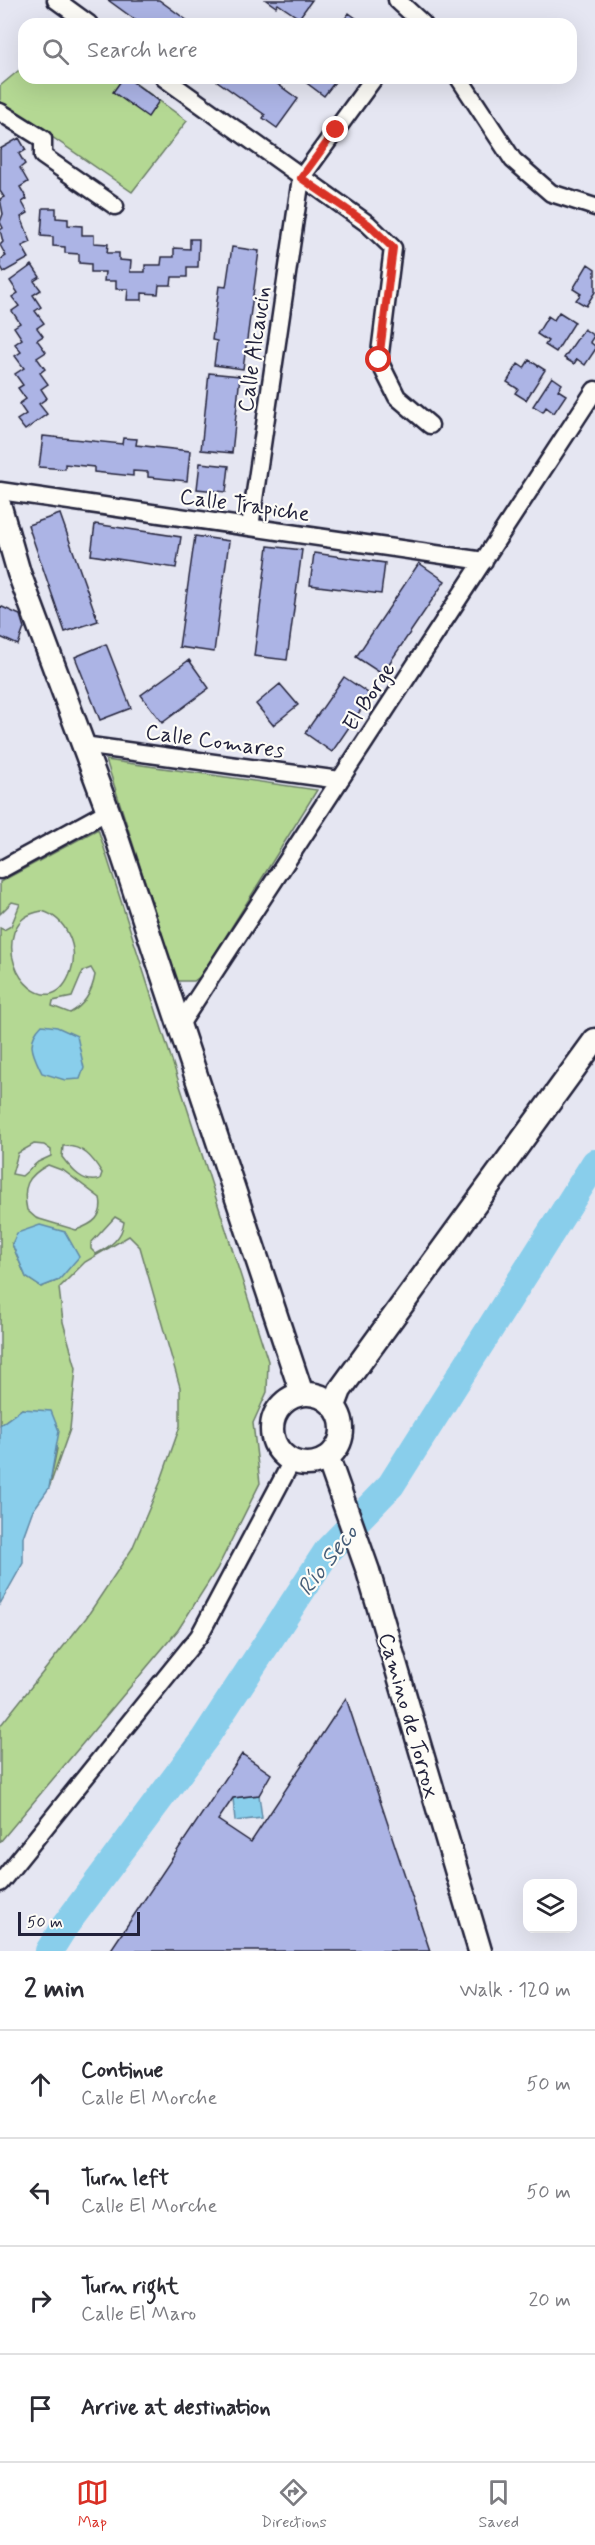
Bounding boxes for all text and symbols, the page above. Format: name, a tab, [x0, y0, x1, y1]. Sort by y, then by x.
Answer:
search box	[18, 18, 577, 84]
icon: search	[39, 35, 72, 68]
text: Search here	[87, 37, 198, 65]
route end	[322, 116, 348, 142]
street label: Calle Alcaucin	[232, 284, 278, 414]
route start	[365, 346, 391, 372]
street label: Calle Trapiche	[178, 483, 312, 529]
street label: El Borge	[337, 657, 403, 737]
street label: Calle Comares	[144, 718, 286, 766]
water label: Río Seco	[291, 1519, 366, 1603]
street label: Camino de Torrox	[371, 1630, 445, 1802]
map controls	[523, 1879, 577, 1933]
button: layers	[523, 1879, 577, 1933]
scale bar	[18, 1909, 140, 1936]
text: 50 m	[27, 1912, 63, 1933]
text: 2 min	[24, 1973, 85, 2007]
text: Walk · 120 m	[460, 1977, 571, 2004]
text: Continue	[81, 2057, 163, 2085]
icon: ahead	[24, 2068, 57, 2101]
text: 50 m	[526, 2071, 571, 2098]
text: Calle El Morche	[81, 2085, 217, 2112]
text: Turn left	[81, 2165, 169, 2193]
icon: left	[24, 2176, 57, 2209]
text: 50 m	[526, 2179, 571, 2206]
text: Calle El Morche	[81, 2193, 217, 2220]
text: Turn right	[81, 2273, 179, 2301]
icon: right	[24, 2284, 57, 2317]
text: 20 m	[528, 2287, 571, 2314]
text: Calle El Maro	[81, 2301, 196, 2328]
icon: arrive	[24, 2392, 57, 2425]
text: Arrive at destination	[81, 2394, 271, 2422]
tab: Map	[76, 2476, 109, 2533]
tab: Directions	[261, 2476, 327, 2533]
tab: Saved	[479, 2476, 519, 2533]

